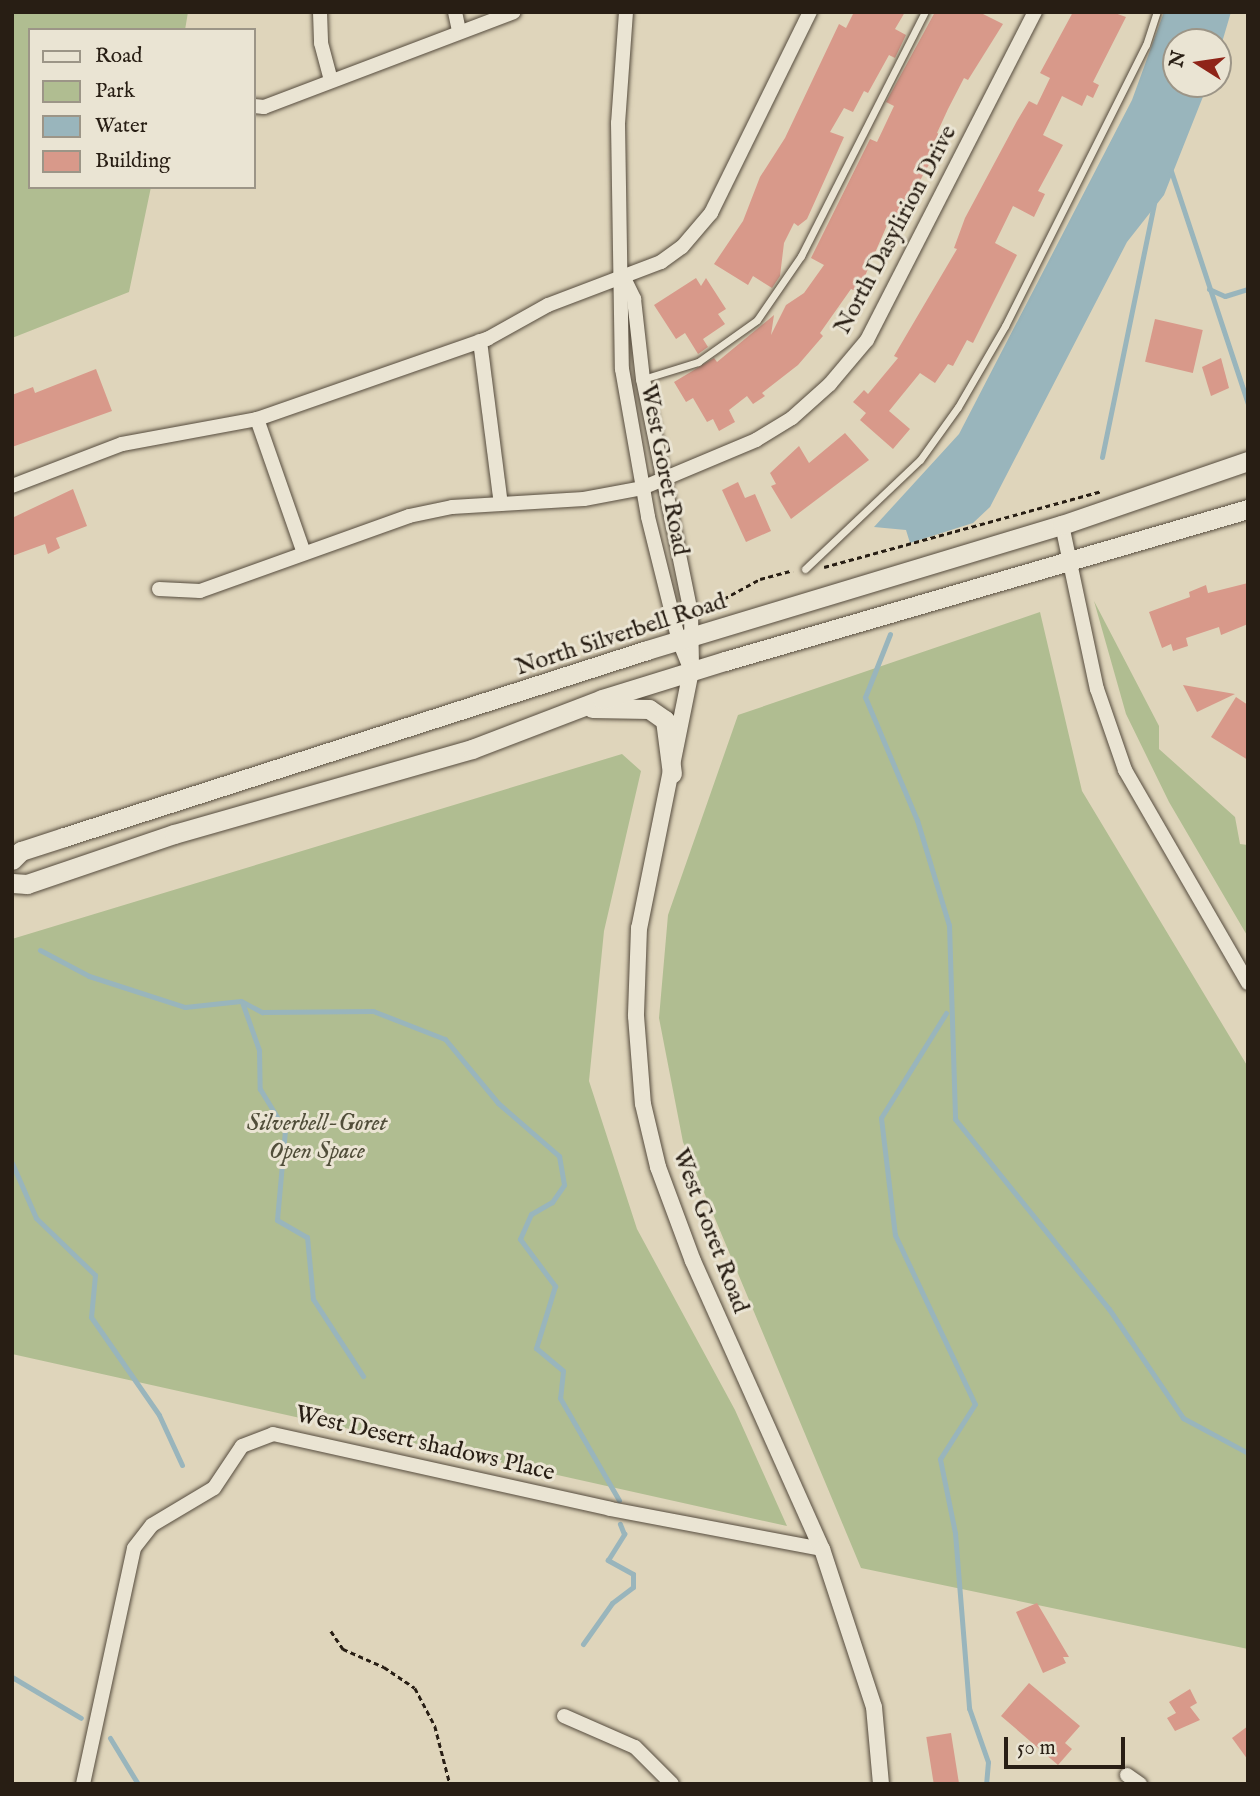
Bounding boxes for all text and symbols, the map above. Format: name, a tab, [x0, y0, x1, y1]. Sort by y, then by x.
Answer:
legend	[28, 28, 256, 189]
north arrow	[1162, 28, 1232, 98]
text: Road	[95, 43, 142, 70]
text: N	[1165, 49, 1192, 70]
text: Park	[95, 78, 135, 105]
text: Water	[95, 113, 147, 140]
street label: North Dasylirion Drive	[829, 121, 963, 339]
text: Building	[95, 148, 170, 175]
street label: West Goret Road	[633, 382, 695, 558]
street label: North Silverbell Road	[512, 587, 730, 683]
park label: Silverbell-Goret Open Space	[247, 1110, 387, 1166]
street label: West Goret Road	[665, 1145, 755, 1317]
street label: West Desert shadows Place	[293, 1400, 557, 1488]
scale bar	[1008, 1722, 1129, 1766]
text: 50 m	[1017, 1735, 1056, 1762]

